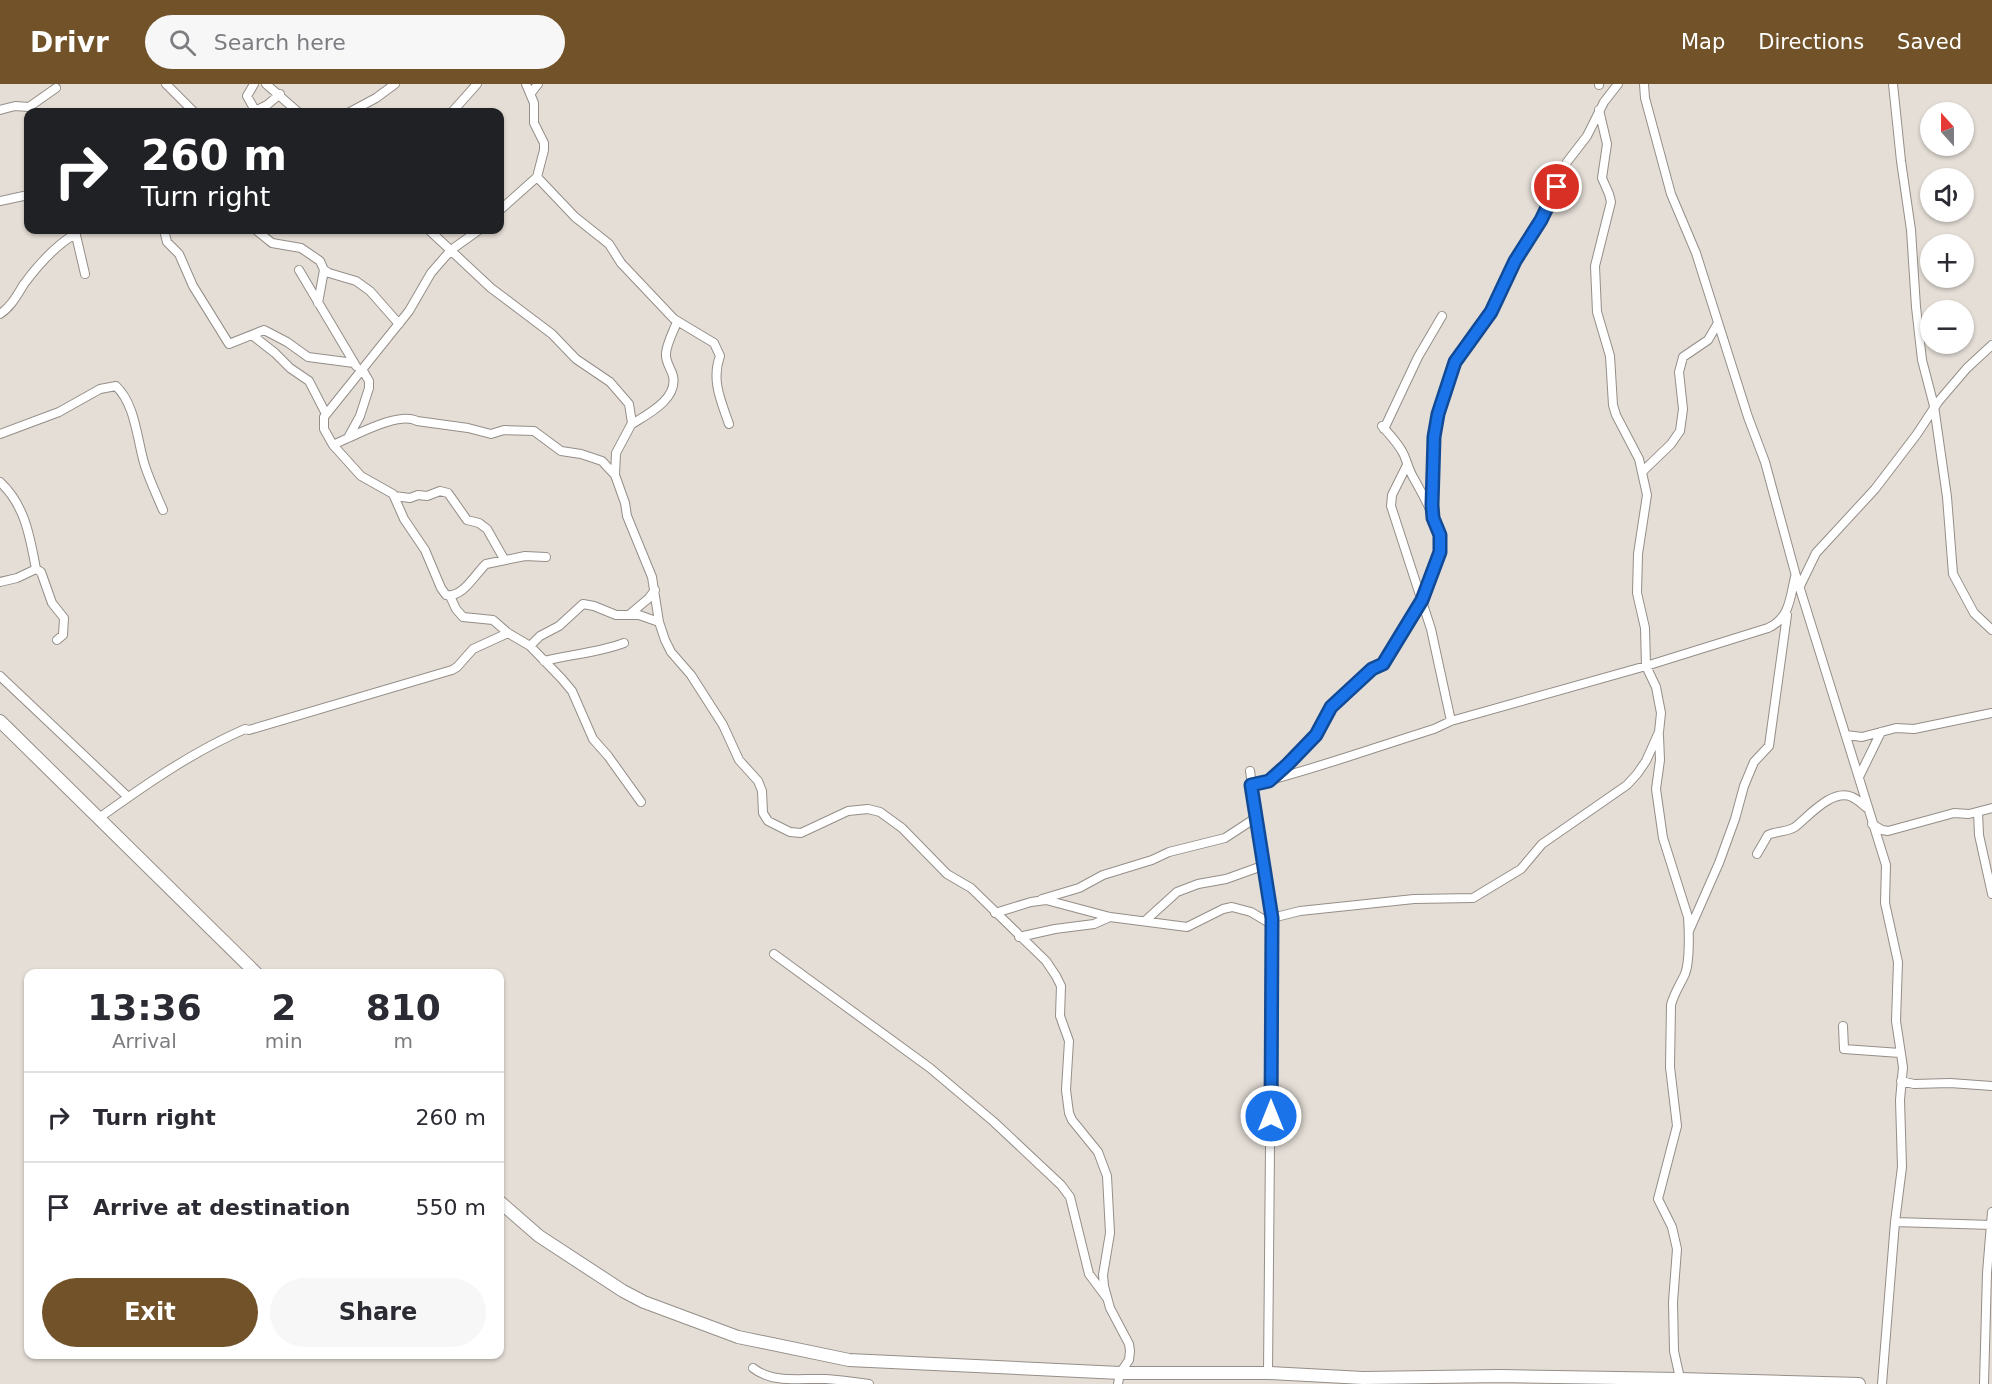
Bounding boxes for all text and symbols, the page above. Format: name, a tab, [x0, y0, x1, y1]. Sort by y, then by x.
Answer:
search box	[145, 15, 565, 69]
text: Drivr	[30, 26, 109, 59]
icon: search	[166, 26, 199, 59]
text: Search here	[214, 30, 346, 55]
text: Map	[1681, 30, 1725, 54]
text: Directions	[1758, 30, 1864, 54]
text: Saved	[1897, 30, 1962, 54]
north arrow	[1920, 102, 1974, 156]
map controls	[1920, 102, 1974, 354]
text: 260 m	[141, 131, 287, 180]
icon: right	[42, 132, 120, 210]
pin	[1531, 161, 1582, 212]
button: sound	[1920, 168, 1974, 222]
icon: arrive	[1540, 170, 1573, 203]
text: Turn right	[141, 181, 270, 212]
button: +	[1920, 234, 1974, 288]
button: −	[1920, 300, 1974, 354]
text: 13:36	[87, 987, 202, 1028]
text: 2	[271, 987, 296, 1028]
text: 810	[366, 987, 441, 1028]
text: Arrival	[112, 1029, 177, 1053]
text: min	[265, 1029, 303, 1053]
text: m	[394, 1029, 413, 1053]
position arrow	[1239, 1084, 1303, 1148]
icon: right	[42, 1101, 75, 1134]
text: Turn right	[93, 1105, 216, 1130]
text: 260 m	[416, 1105, 486, 1130]
icon: arrive	[42, 1191, 75, 1224]
text: Arrive at destination	[93, 1195, 350, 1220]
text: 550 m	[416, 1195, 486, 1220]
button: Exit	[42, 1278, 258, 1347]
button: Share	[270, 1278, 486, 1347]

